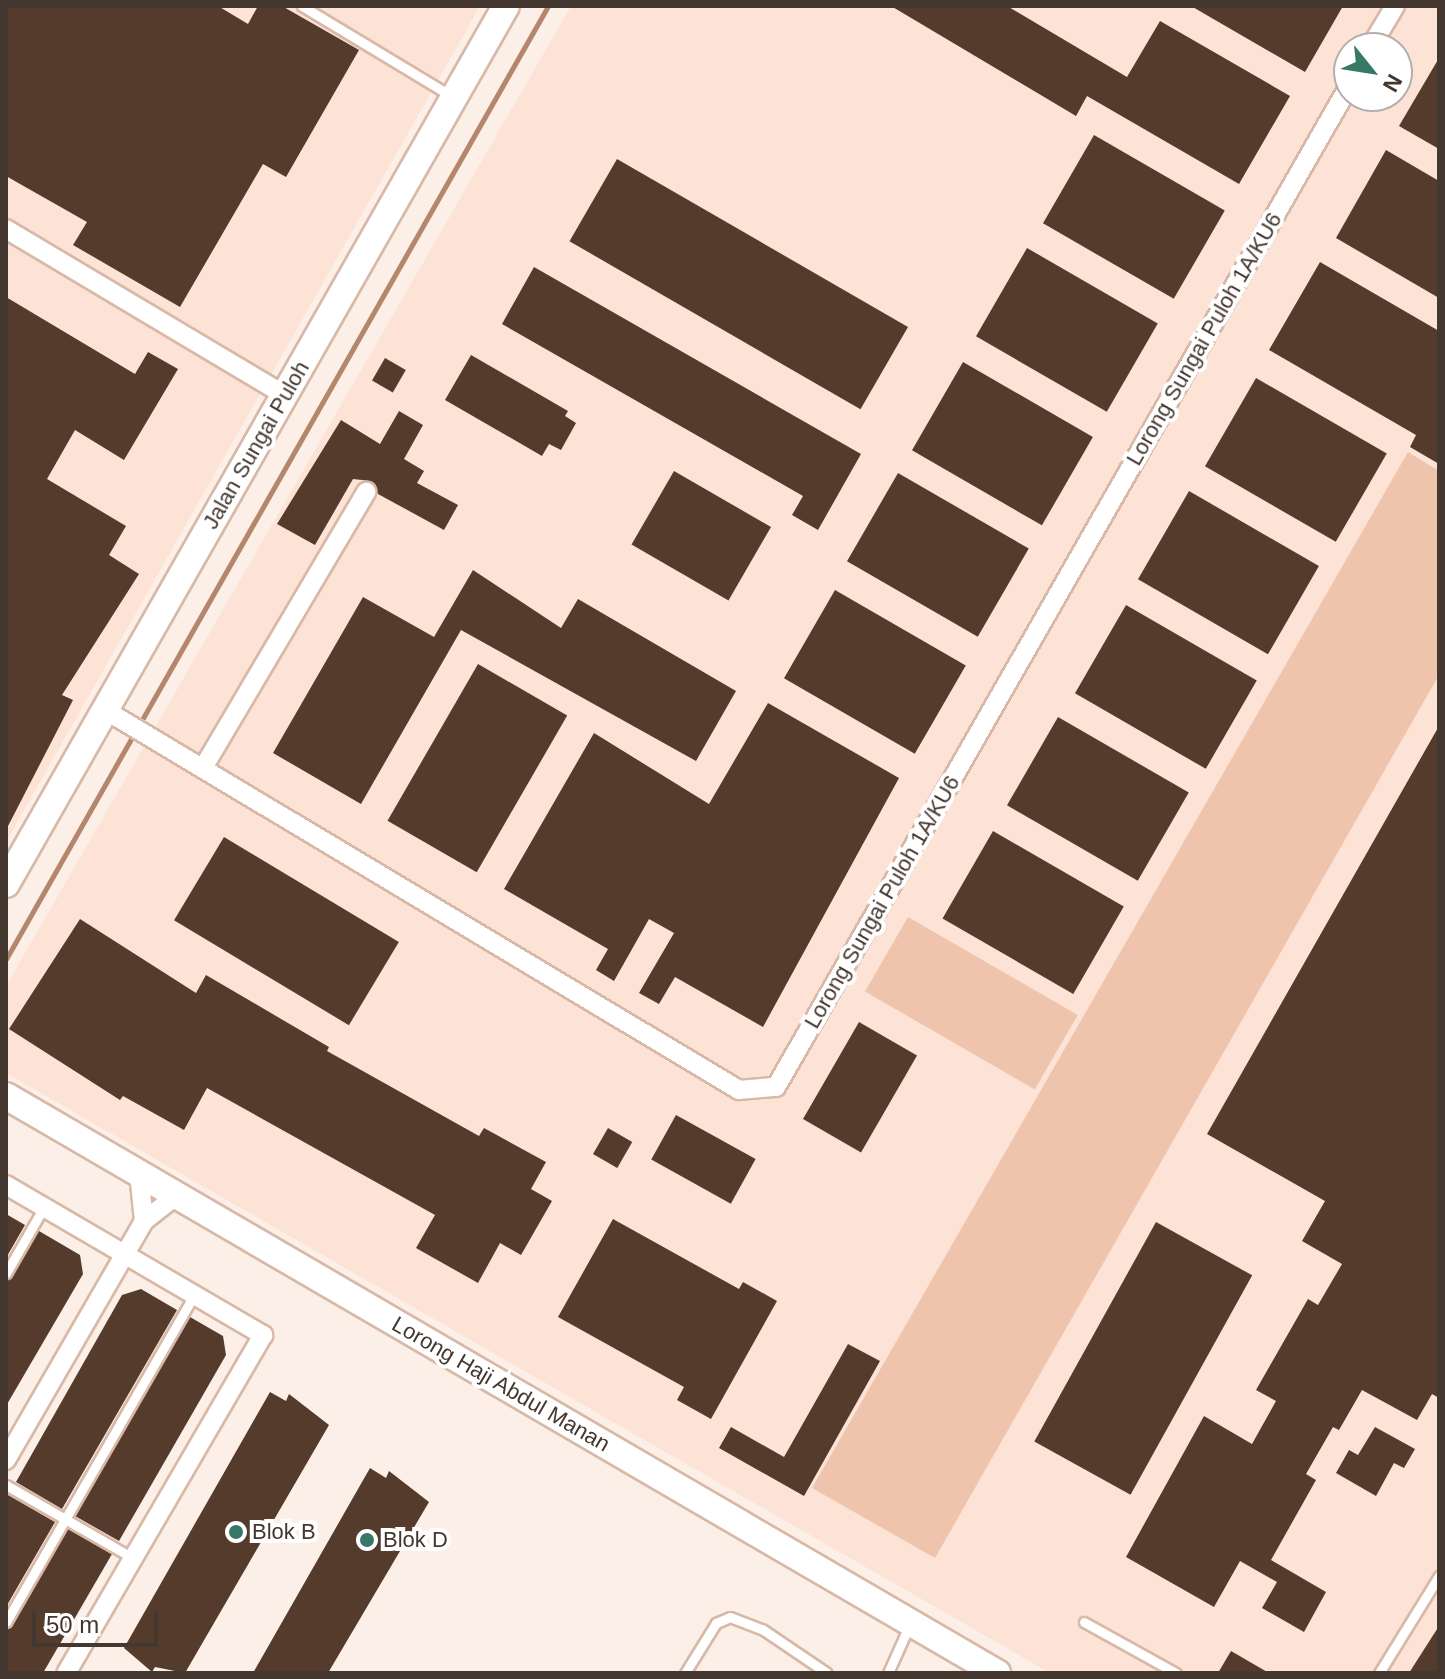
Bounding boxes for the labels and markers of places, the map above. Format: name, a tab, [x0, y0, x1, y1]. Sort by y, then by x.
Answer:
place label: Blok B	[252, 1519, 316, 1545]
marker: Blok B	[227, 1523, 245, 1541]
place label: Blok D	[383, 1527, 448, 1553]
marker: Blok D	[358, 1531, 376, 1549]

